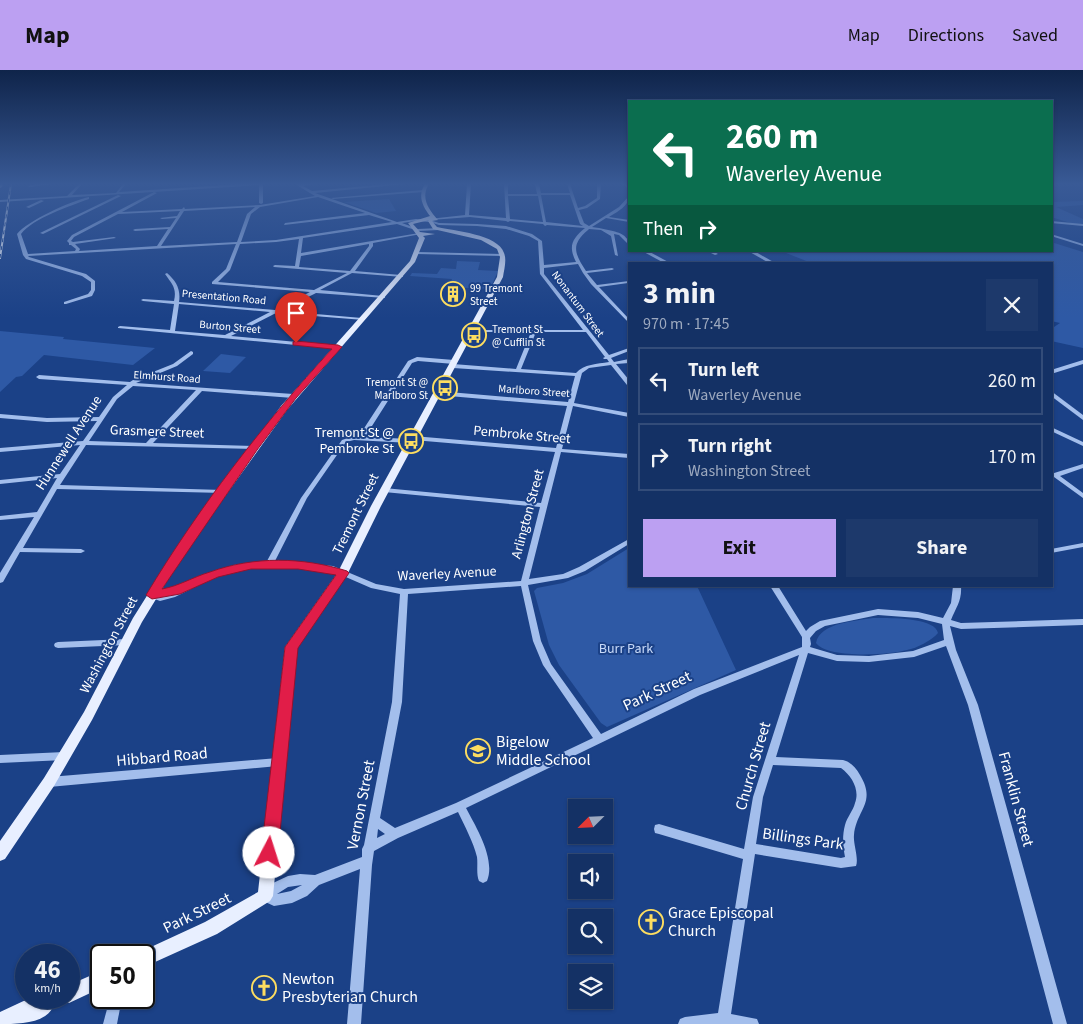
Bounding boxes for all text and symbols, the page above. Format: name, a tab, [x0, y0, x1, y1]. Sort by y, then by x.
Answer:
text: Map	[25, 18, 70, 53]
text: Map	[848, 23, 880, 48]
text: Directions	[908, 23, 984, 48]
text: Saved	[1012, 23, 1058, 48]
text: 260 m	[726, 112, 818, 162]
icon: left	[643, 120, 708, 185]
text: Waverley Avenue	[726, 158, 882, 190]
icon: right	[693, 215, 721, 243]
text: Then	[643, 216, 683, 243]
street label: Nonantum Street	[548, 268, 608, 340]
text: 3 min	[643, 272, 716, 315]
button: close	[986, 279, 1038, 331]
building icon: 99 Tremont Street	[440, 281, 466, 307]
place label: 99 Tremont Street	[470, 281, 523, 309]
street label: Presentation Road	[181, 286, 267, 308]
pin	[275, 292, 317, 343]
icon: arrive	[282, 299, 310, 327]
text: 970 m · 17:45	[643, 313, 730, 335]
street label: Burton Street	[199, 317, 262, 337]
bus stop icon: Tremont St @ Cufflin St	[461, 322, 487, 348]
place label: Tremont St @ Cufflin St	[492, 322, 545, 350]
text: Turn left	[688, 357, 759, 384]
street label: Elmhurst Road	[133, 367, 201, 387]
icon: left	[645, 367, 673, 395]
text: 260 m	[988, 368, 1036, 395]
place label: Tremont St @ Marlboro St	[366, 375, 428, 403]
bus stop icon: Tremont St @ Marlboro St	[432, 375, 458, 401]
street label: Marlboro Street	[498, 381, 571, 401]
text: Waverley Avenue	[688, 384, 801, 406]
street label: Hunnewell Avenue	[31, 392, 107, 494]
street label: Grasmere Street	[110, 420, 205, 444]
street label: Pembroke Street	[472, 421, 572, 449]
place label: Tremont St @ Pembroke St	[315, 423, 394, 459]
bus stop icon: Tremont St @ Pembroke St	[398, 428, 424, 454]
text: Turn right	[688, 433, 772, 460]
icon: right	[645, 443, 673, 471]
text: 170 m	[988, 444, 1036, 471]
text: Washington Street	[688, 460, 810, 482]
street label: Arlington Street	[506, 467, 550, 561]
street label: Tremont Street	[328, 470, 384, 558]
button: Exit	[643, 519, 836, 577]
button: Share	[846, 519, 1038, 577]
street label: Waverley Avenue	[397, 561, 497, 587]
street label: Washington Street	[75, 593, 143, 697]
park label: Burr Park	[599, 639, 653, 659]
street label: Park Street	[619, 665, 695, 716]
street label: Church Street	[730, 719, 776, 813]
place label: Bigelow Middle School	[496, 731, 591, 771]
school or university icon: Bigelow Middle School	[465, 738, 491, 764]
street label: Hibbard Road	[115, 742, 209, 772]
street label: Franklin Street	[993, 749, 1039, 850]
street label: Vernon Street	[342, 758, 381, 852]
north arrow	[568, 799, 612, 844]
map controls	[568, 799, 613, 1009]
street label: Billings Park	[761, 822, 845, 856]
position arrow	[242, 826, 294, 878]
button: sound	[568, 854, 613, 899]
street label: Park Street	[159, 887, 235, 939]
place label: Grace Episcopal Church	[668, 902, 774, 942]
button: search	[568, 909, 613, 954]
church icon: Grace Episcopal Church	[638, 909, 664, 935]
speed limit sign: 50	[90, 944, 155, 1009]
text: 46	[34, 952, 61, 988]
button: layers	[568, 964, 613, 1009]
place label: Newton Presbyterian Church	[282, 968, 418, 1008]
church icon: Newton Presbyterian Church	[251, 975, 277, 1001]
text: km/h	[34, 980, 61, 997]

